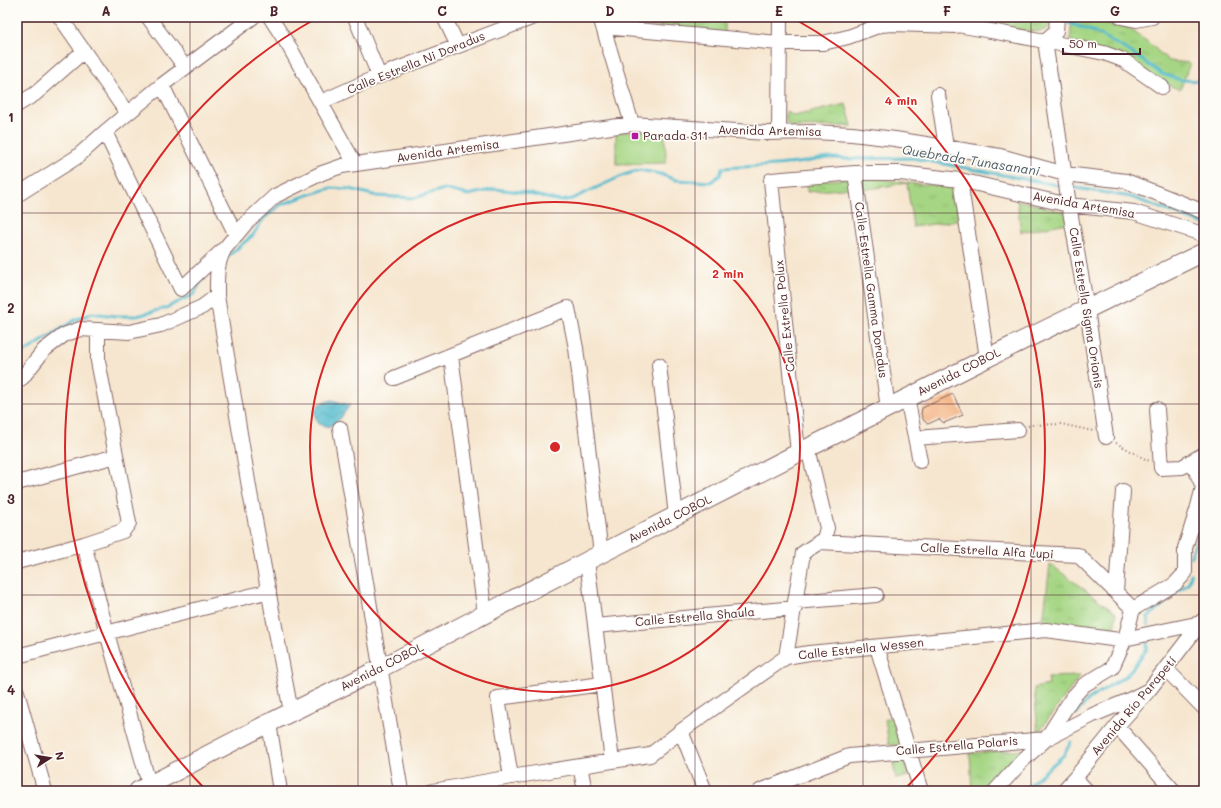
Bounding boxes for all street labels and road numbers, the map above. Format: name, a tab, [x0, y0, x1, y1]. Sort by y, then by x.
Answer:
street label: Calle Estrella Ni Doradus	[344, 27, 487, 97]
street label: Avenida Artemisa	[718, 121, 822, 139]
street label: Avenida Artemisa	[395, 135, 500, 165]
street label: Avenida Artemisa	[1032, 187, 1137, 221]
street label: Calle Estrella Gamma Doradus	[852, 201, 892, 379]
street label: Calle Estrella Sigma Orionis	[1066, 226, 1108, 390]
street label: Calle Extrella Polux	[770, 259, 798, 373]
street label: Avenida COBOL	[914, 343, 1004, 399]
street label: Avenida COBOL	[625, 490, 715, 546]
street label: Calle Estrella Alfa Lupi	[920, 539, 1054, 561]
street label: Calle Estrella Shaula	[634, 603, 755, 629]
street label: Calle Estrella Wessen	[797, 633, 924, 663]
street label: Avenida COBOL	[337, 638, 427, 694]
street label: Avenida Río Parapetí	[1087, 652, 1180, 758]
street label: Calle Estrella Polaris	[895, 732, 1019, 758]

